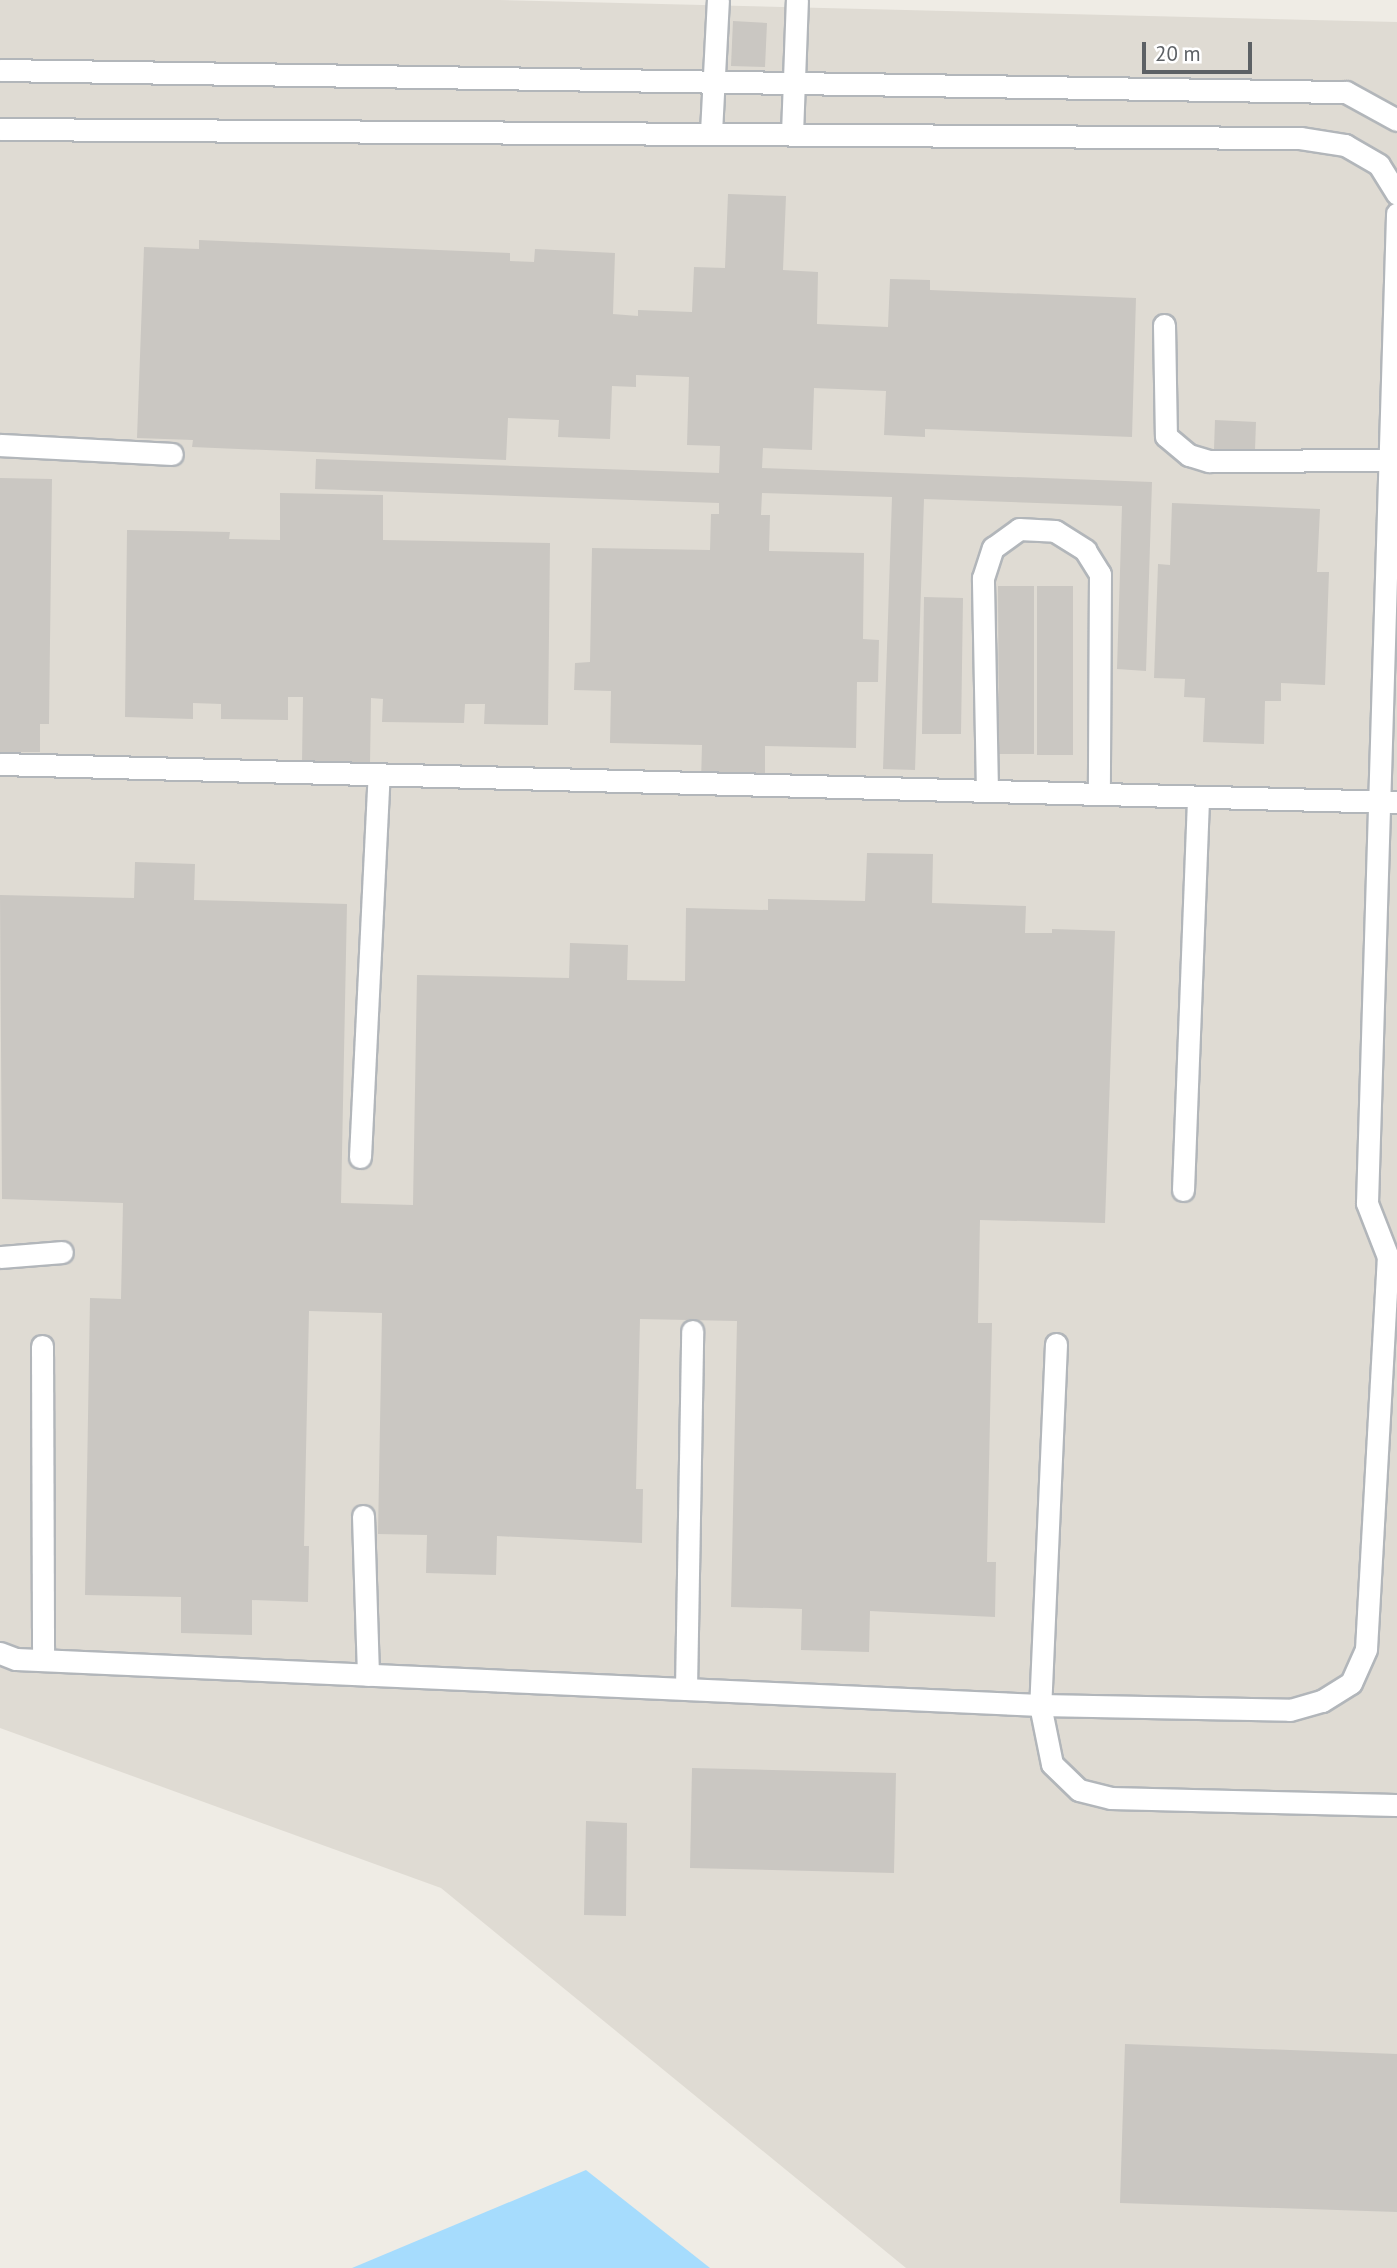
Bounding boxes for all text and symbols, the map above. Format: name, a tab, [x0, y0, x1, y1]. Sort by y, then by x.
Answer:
scale bar	[1145, 28, 1255, 72]
text: 20 m	[1155, 40, 1201, 67]

